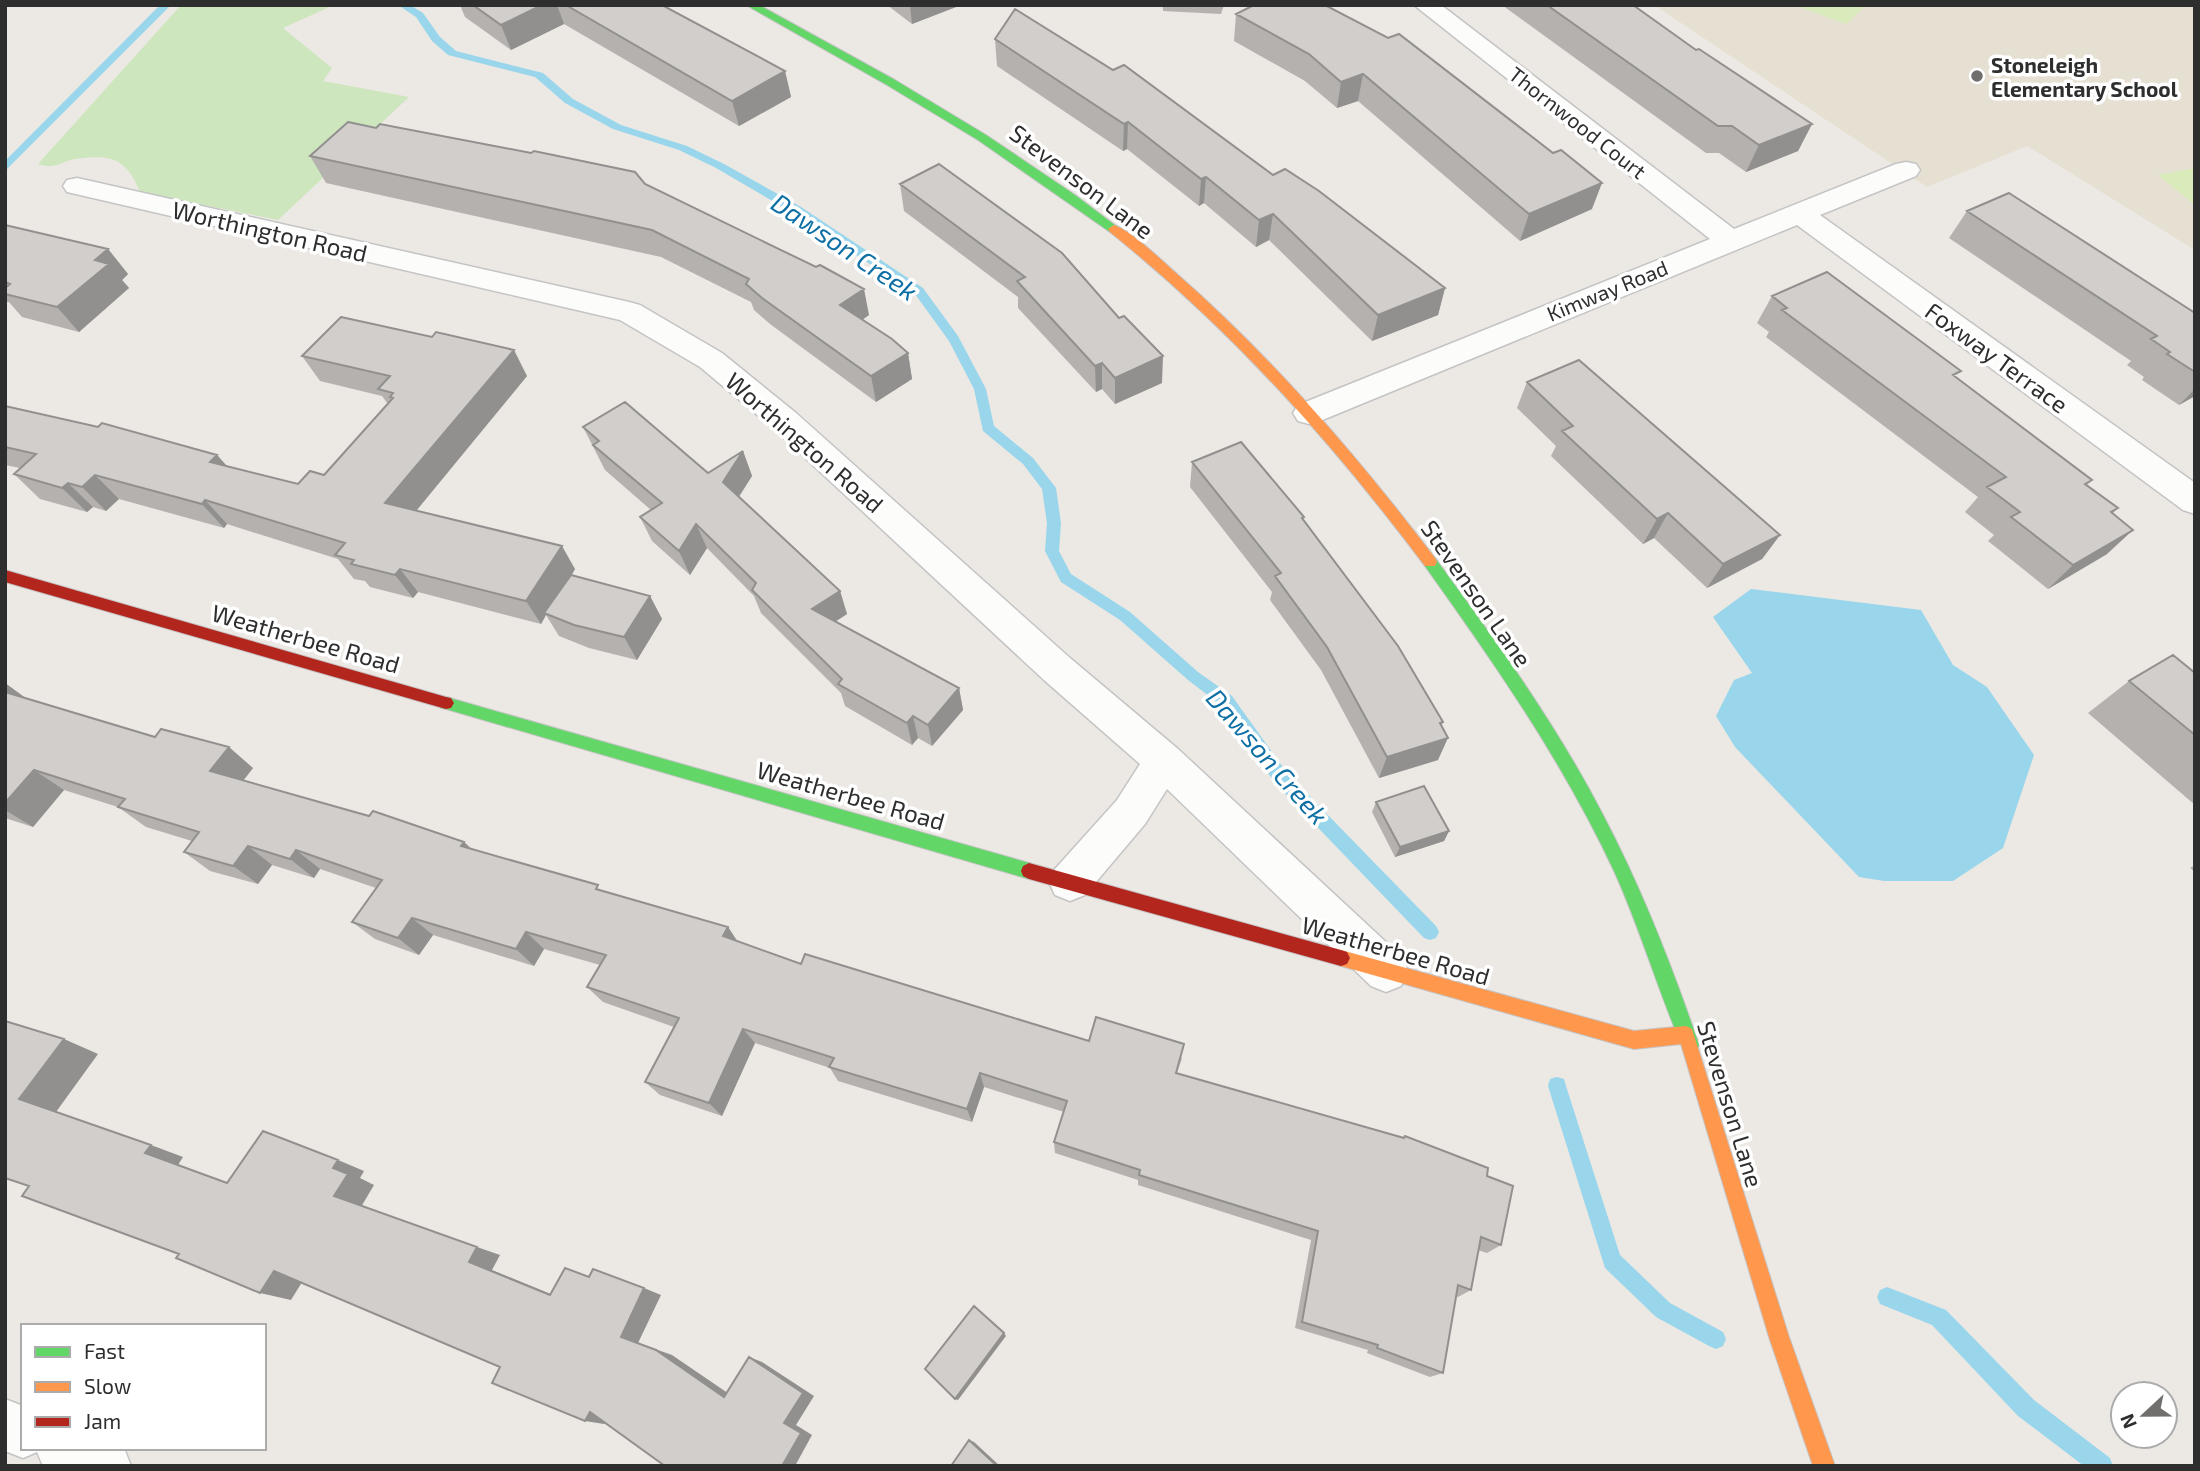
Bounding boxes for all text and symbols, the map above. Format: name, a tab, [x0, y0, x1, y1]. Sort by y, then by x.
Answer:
place label: Stoneleigh Elementary School	[1991, 52, 2178, 102]
street label: Thornwood Court	[1504, 61, 1652, 183]
marker: Stoneleigh Elementary School	[1969, 68, 1985, 84]
street label: Stevenson Lane	[1005, 118, 1159, 244]
water label: Dawson Creek	[766, 186, 924, 306]
street label: Worthington Road	[170, 194, 370, 268]
street label: Kimway Road	[1543, 254, 1671, 326]
street label: Foxway Terrace	[1920, 295, 2074, 419]
street label: Worthington Road	[720, 366, 890, 518]
street label: Stevenson Lane	[1416, 514, 1538, 672]
street label: Weatherbee Road	[209, 597, 403, 679]
water label: Dawson Creek	[1201, 682, 1335, 830]
street label: Weatherbee Road	[754, 754, 948, 836]
street label: Weatherbee Road	[1299, 909, 1493, 991]
street label: Stevenson Lane	[1692, 1017, 1770, 1191]
legend	[21, 1324, 266, 1450]
text: Fast	[84, 1338, 125, 1363]
text: Slow	[84, 1373, 131, 1398]
north arrow	[2109, 1380, 2179, 1450]
text: Jam	[84, 1408, 121, 1433]
text: N	[2115, 1411, 2141, 1432]

